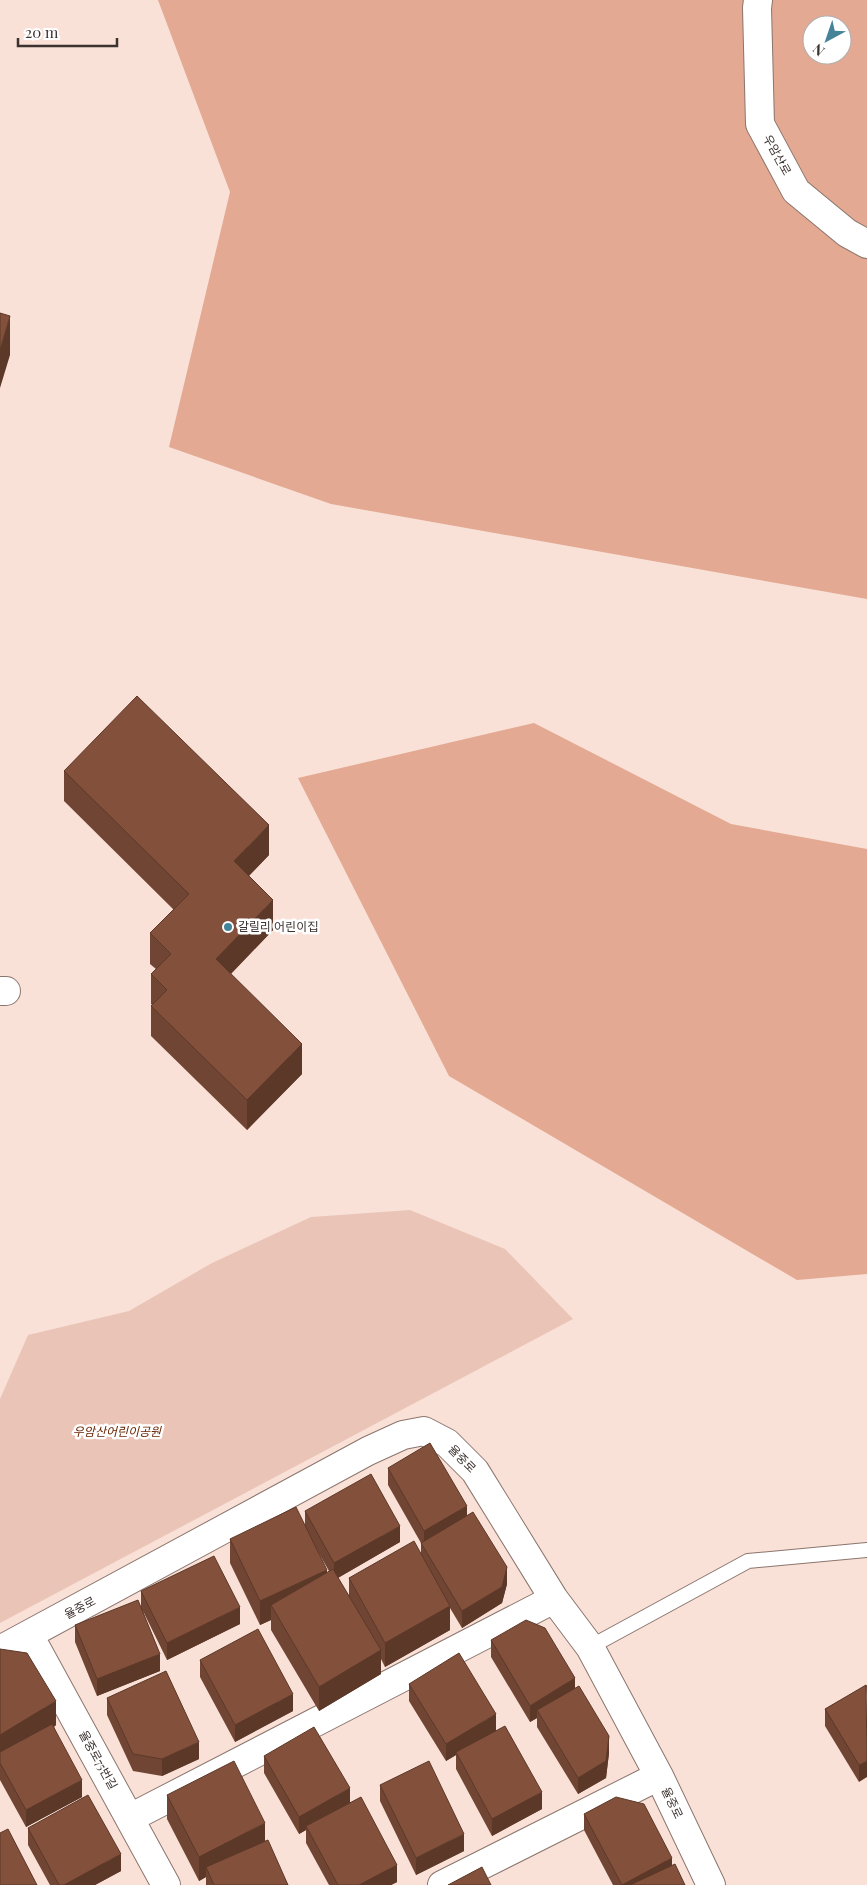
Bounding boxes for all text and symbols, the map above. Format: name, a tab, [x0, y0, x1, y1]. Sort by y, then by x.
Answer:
scale bar	[18, 15, 116, 47]
north arrow	[802, 15, 852, 65]
text: 20 m	[25, 22, 59, 42]
text: N	[808, 40, 828, 61]
street label: 우암산로	[760, 131, 796, 178]
place label: 갈릴리 어린이집	[238, 918, 318, 934]
marker: 갈릴리 어린이집	[222, 921, 234, 933]
park label: 우암산어린이공원	[73, 1423, 162, 1439]
street label: 율중로	[445, 1441, 480, 1476]
street label: 율중로	[61, 1592, 98, 1622]
street label: 율중로75번길	[76, 1727, 122, 1792]
street label: 율중로	[658, 1784, 687, 1821]

